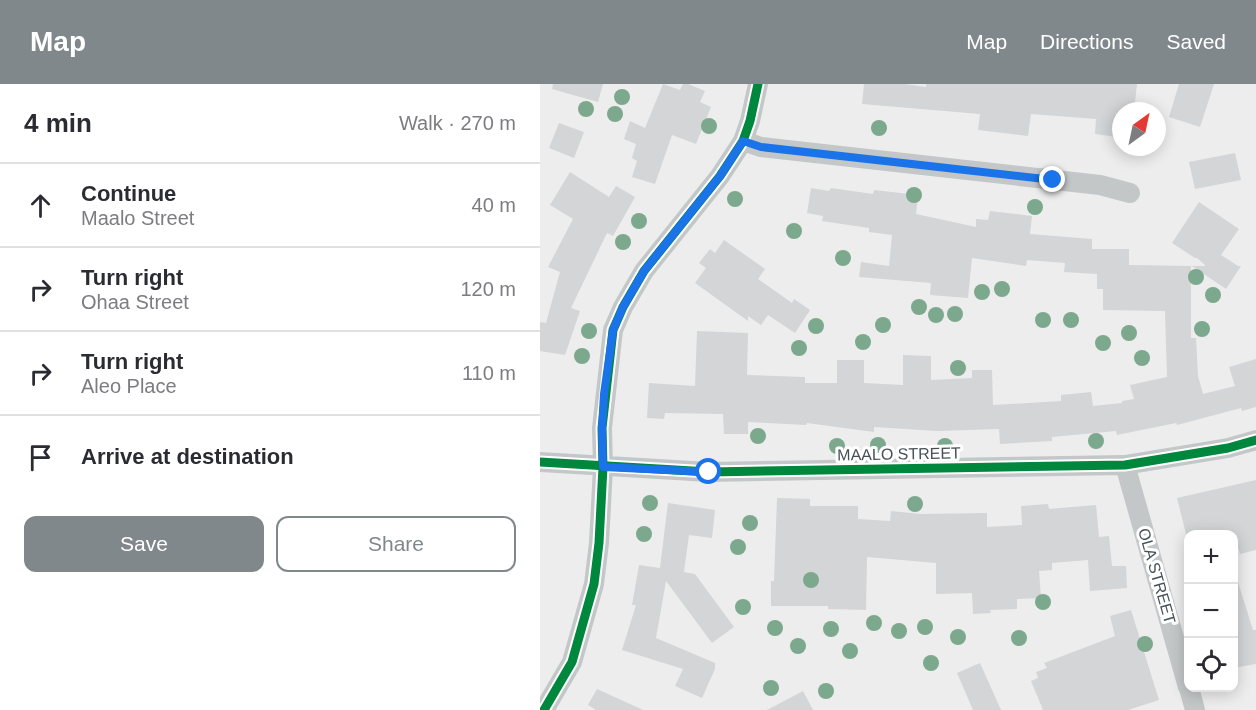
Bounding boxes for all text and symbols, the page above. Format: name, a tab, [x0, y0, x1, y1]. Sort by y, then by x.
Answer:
text: Map	[30, 26, 86, 57]
text: Map	[966, 30, 1007, 53]
text: Directions	[1040, 30, 1133, 53]
text: Saved	[1166, 30, 1226, 53]
north arrow	[1112, 102, 1166, 156]
text: 4 min	[24, 108, 92, 138]
text: Walk · 270 m	[399, 112, 516, 134]
route end	[1039, 166, 1065, 192]
text: Continue	[81, 181, 176, 206]
icon: ahead	[24, 189, 57, 222]
text: 40 m	[472, 194, 516, 216]
text: Maalo Street	[81, 207, 194, 229]
text: Turn right	[81, 265, 183, 290]
icon: right	[24, 273, 57, 306]
text: 120 m	[460, 278, 516, 300]
text: Ohaa Street	[81, 291, 189, 313]
text: Turn right	[81, 349, 183, 374]
icon: right	[24, 357, 57, 390]
text: 110 m	[462, 362, 516, 384]
text: Aleo Place	[81, 375, 177, 397]
icon: arrive	[24, 441, 57, 474]
text: Arrive at destination	[81, 444, 294, 469]
street label: MAALO STREET	[837, 444, 961, 464]
route start	[695, 458, 721, 484]
button: Save	[24, 516, 264, 572]
button: Share	[276, 516, 516, 572]
street label: OLA STREET	[1135, 526, 1179, 626]
map controls	[1184, 530, 1238, 692]
button: +	[1184, 530, 1238, 584]
button: −	[1184, 584, 1238, 638]
button: locate	[1184, 638, 1238, 692]

